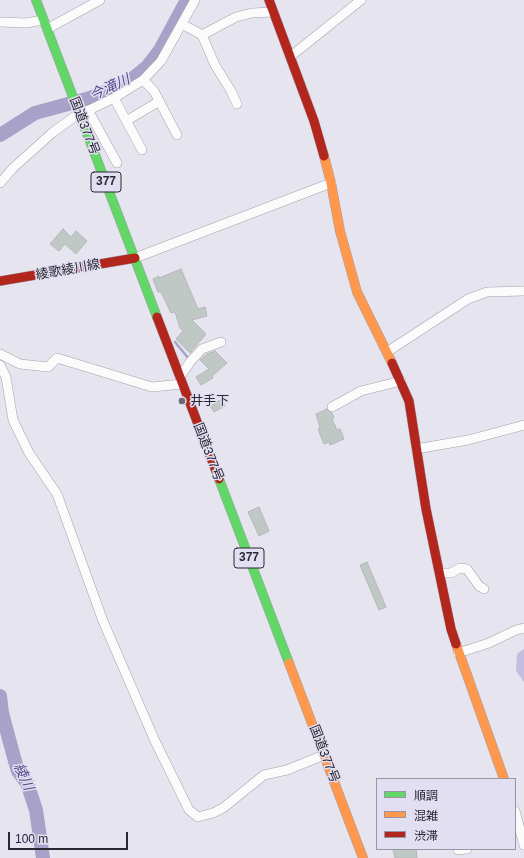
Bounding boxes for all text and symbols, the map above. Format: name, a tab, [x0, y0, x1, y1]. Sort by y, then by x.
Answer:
water label: 今滝川	[87, 72, 133, 104]
street label: 国道377号	[66, 95, 102, 157]
road number: 377	[91, 172, 121, 192]
street label: 綾歌綾川線	[35, 257, 101, 283]
place label: 井手下	[190, 393, 229, 409]
marker: 井手下	[177, 396, 187, 406]
street label: 国道377号	[190, 421, 226, 483]
road number: 377	[234, 548, 264, 568]
street label: 国道377号	[306, 723, 342, 785]
water label: 綾川	[10, 761, 36, 793]
legend	[376, 778, 516, 850]
text: 順調	[414, 789, 438, 803]
text: 混雑	[414, 809, 438, 823]
scale bar	[10, 824, 130, 850]
text: 渋滞	[414, 829, 438, 843]
text: 100 m	[15, 832, 48, 846]

